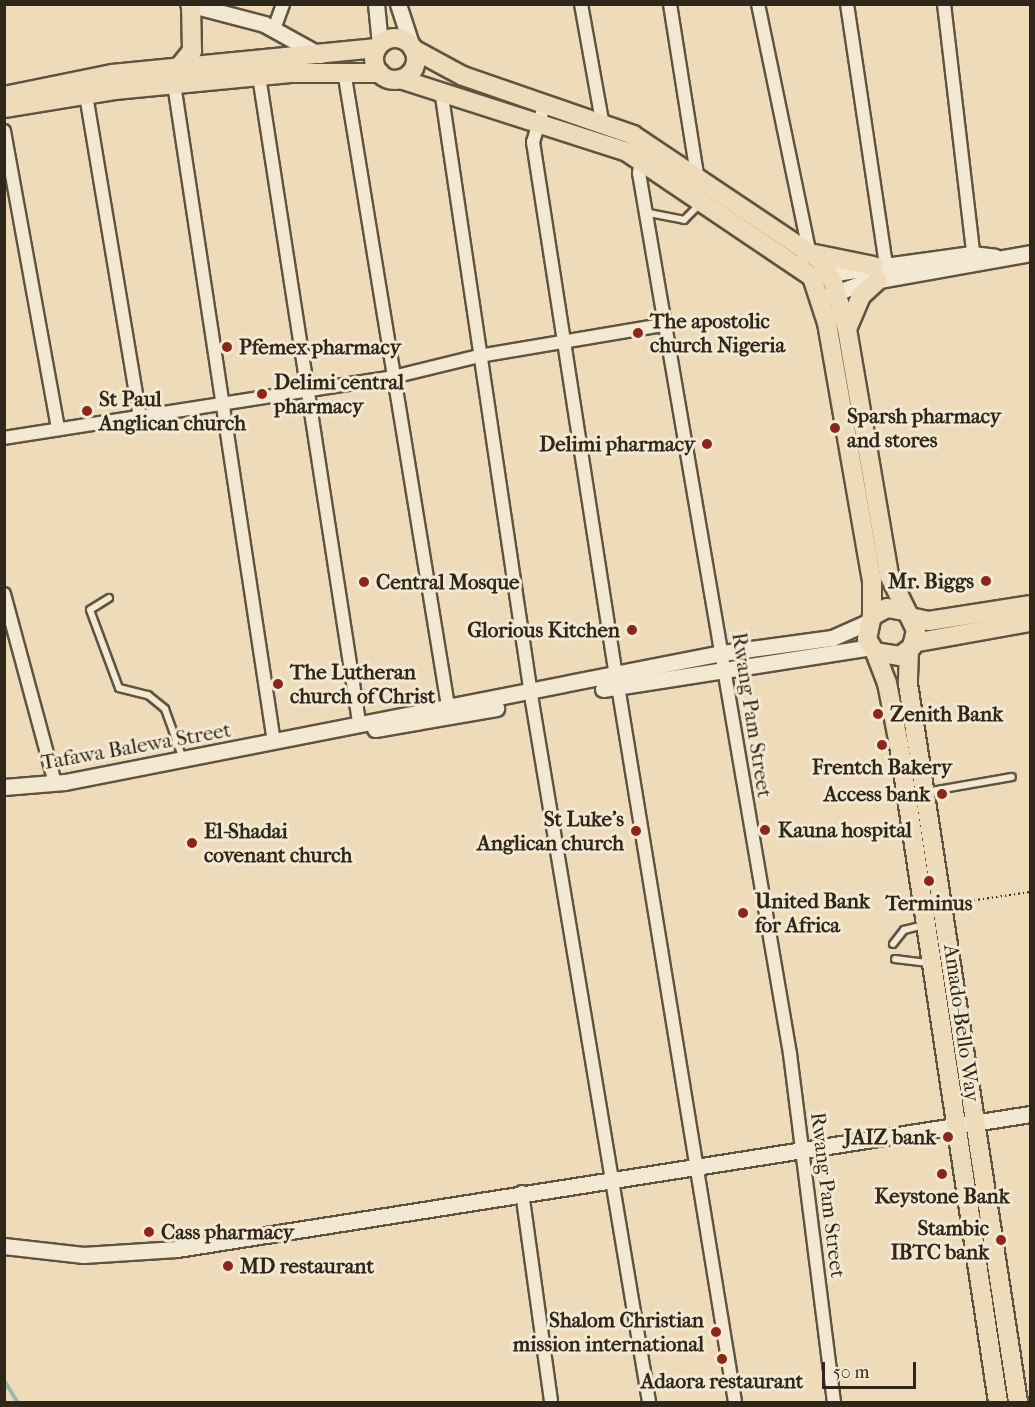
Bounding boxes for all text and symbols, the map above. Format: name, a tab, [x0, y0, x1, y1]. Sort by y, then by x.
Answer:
place label: The apostolic church Nigeria	[650, 308, 785, 358]
marker: The apostolic church Nigeria	[631, 326, 645, 340]
place label: Pfemex pharmacy	[239, 334, 401, 360]
marker: Pfemex pharmacy	[220, 340, 234, 354]
place label: Delimi central pharmacy	[274, 369, 404, 419]
place label: St Paul Anglican church	[99, 386, 246, 436]
marker: Delimi central pharmacy	[255, 387, 269, 401]
place label: Sparsh pharmacy and stores	[847, 403, 1001, 453]
marker: St Paul Anglican church	[80, 404, 94, 418]
marker: Sparsh pharmacy and stores	[828, 421, 842, 435]
place label: Delimi pharmacy	[539, 431, 695, 457]
marker: Delimi pharmacy	[700, 437, 714, 451]
place label: Mr. Biggs	[888, 568, 974, 594]
place label: Central Mosque	[376, 569, 519, 595]
marker: Mr. Biggs	[979, 574, 993, 588]
marker: Central Mosque	[357, 575, 371, 589]
place label: Glorious Kitchen	[467, 617, 620, 643]
marker: Glorious Kitchen	[625, 623, 639, 637]
street label: Rwang Pam Street	[726, 631, 778, 799]
place label: The Lutheran church of Christ	[290, 659, 435, 709]
marker: The Lutheran church of Christ	[271, 677, 285, 691]
place label: Zenith Bank	[890, 701, 1003, 727]
marker: Zenith Bank	[871, 707, 885, 721]
street label: Tafawa Balewa Street	[39, 717, 233, 775]
marker: Frentch Bakery	[875, 738, 889, 752]
place label: Frentch Bakery	[812, 754, 952, 780]
place label: Access bank	[824, 781, 930, 807]
marker: Access bank	[935, 787, 949, 801]
place label: St Luke's Anglican church	[477, 806, 624, 856]
place label: Kauna hospital	[778, 817, 912, 843]
place label: El-Shadai covenant church	[204, 818, 352, 868]
marker: Kauna hospital	[756, 821, 774, 839]
marker: St Luke's Anglican church	[629, 824, 643, 838]
marker: El-Shadai covenant church	[185, 836, 199, 850]
marker: Terminus	[922, 874, 936, 888]
place label: United Bank for Africa	[755, 888, 870, 938]
place label: Terminus	[886, 890, 972, 916]
marker: United Bank for Africa	[736, 906, 750, 920]
street label: Amado-Bello Way	[938, 943, 986, 1103]
street label: Rwang Pam Street	[805, 1111, 851, 1279]
place label: JAIZ bank	[844, 1124, 936, 1150]
marker: JAIZ bank	[941, 1130, 955, 1144]
marker: Keystone Bank	[935, 1167, 949, 1181]
place label: Keystone Bank	[874, 1183, 1010, 1209]
place label: Stambic IBTC bank	[891, 1215, 989, 1265]
place label: Cass pharmacy	[161, 1219, 294, 1245]
marker: Cass pharmacy	[142, 1225, 156, 1239]
marker: Stambic IBTC bank	[994, 1233, 1008, 1247]
place label: MD restaurant	[240, 1253, 374, 1279]
marker: MD restaurant	[221, 1259, 235, 1273]
place label: Shalom Christian mission international	[513, 1307, 704, 1357]
marker: Shalom Christian mission international	[709, 1325, 723, 1339]
scale bar	[825, 1350, 920, 1388]
marker: Adaora restaurant	[715, 1352, 729, 1366]
text: 50 m	[833, 1362, 869, 1383]
place label: Adaora restaurant	[641, 1368, 803, 1394]

